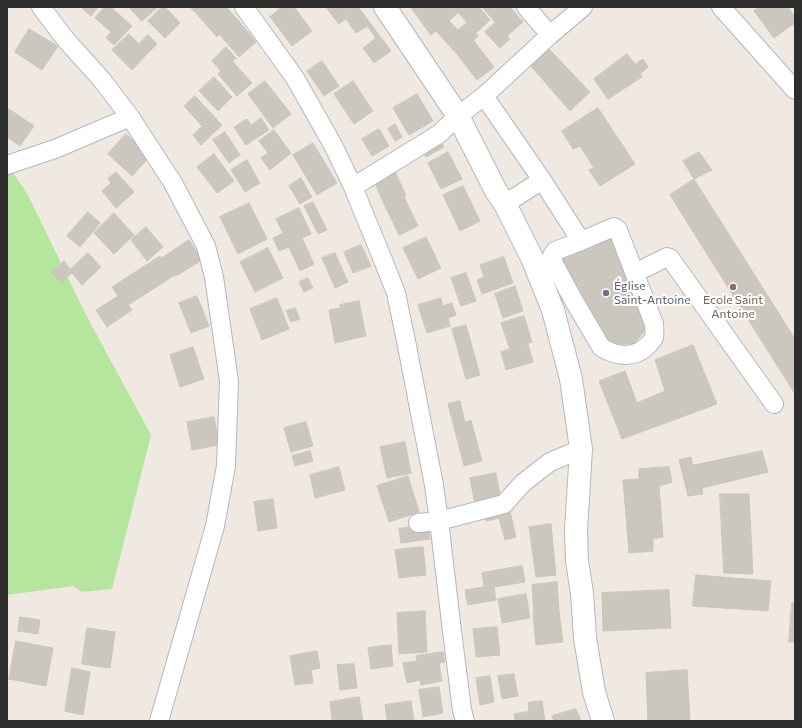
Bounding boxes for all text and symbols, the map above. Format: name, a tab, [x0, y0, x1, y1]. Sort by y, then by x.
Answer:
place label: Église Saint-Antoine	[614, 279, 690, 307]
marker: Ecole Saint Antoine	[728, 282, 738, 292]
marker: Église Saint-Antoine	[601, 288, 611, 298]
place label: Ecole Saint Antoine	[703, 293, 763, 321]

